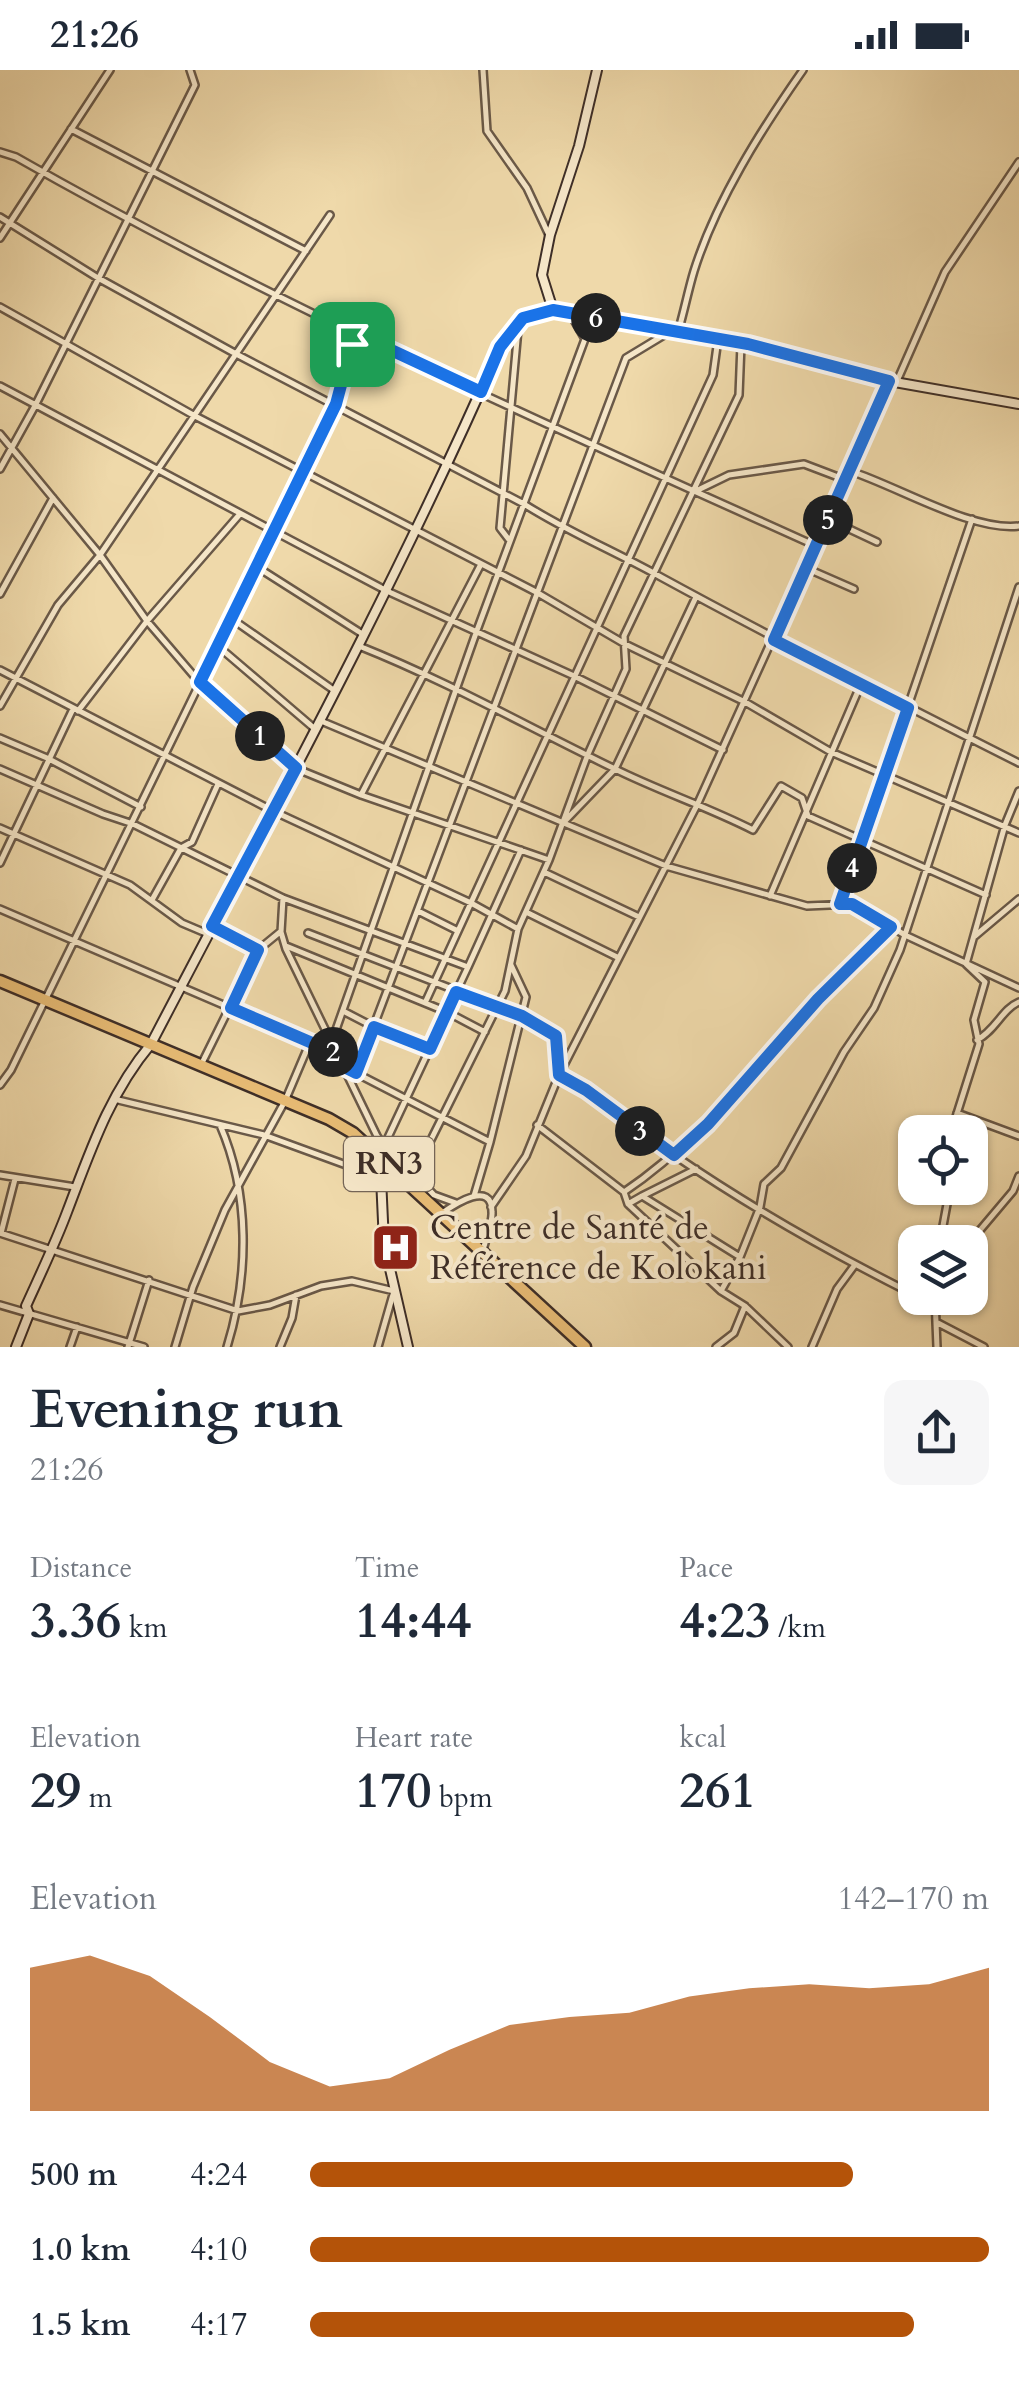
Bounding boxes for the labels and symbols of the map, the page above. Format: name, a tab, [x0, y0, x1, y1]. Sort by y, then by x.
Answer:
pin: 6	[571, 293, 621, 343]
pin	[310, 302, 395, 387]
pin: 5	[803, 495, 853, 545]
pin: 1	[235, 711, 285, 761]
pin: 4	[827, 843, 877, 893]
pin: 2	[308, 1027, 358, 1077]
pin: 3	[615, 1106, 665, 1156]
road number: RN3	[344, 1137, 434, 1191]
place label: Centre de Santé de Référence de Kolokani	[430, 1204, 767, 1292]
hospital icon: Centre de Santé de Référence de Kolokani	[369, 1222, 421, 1274]

